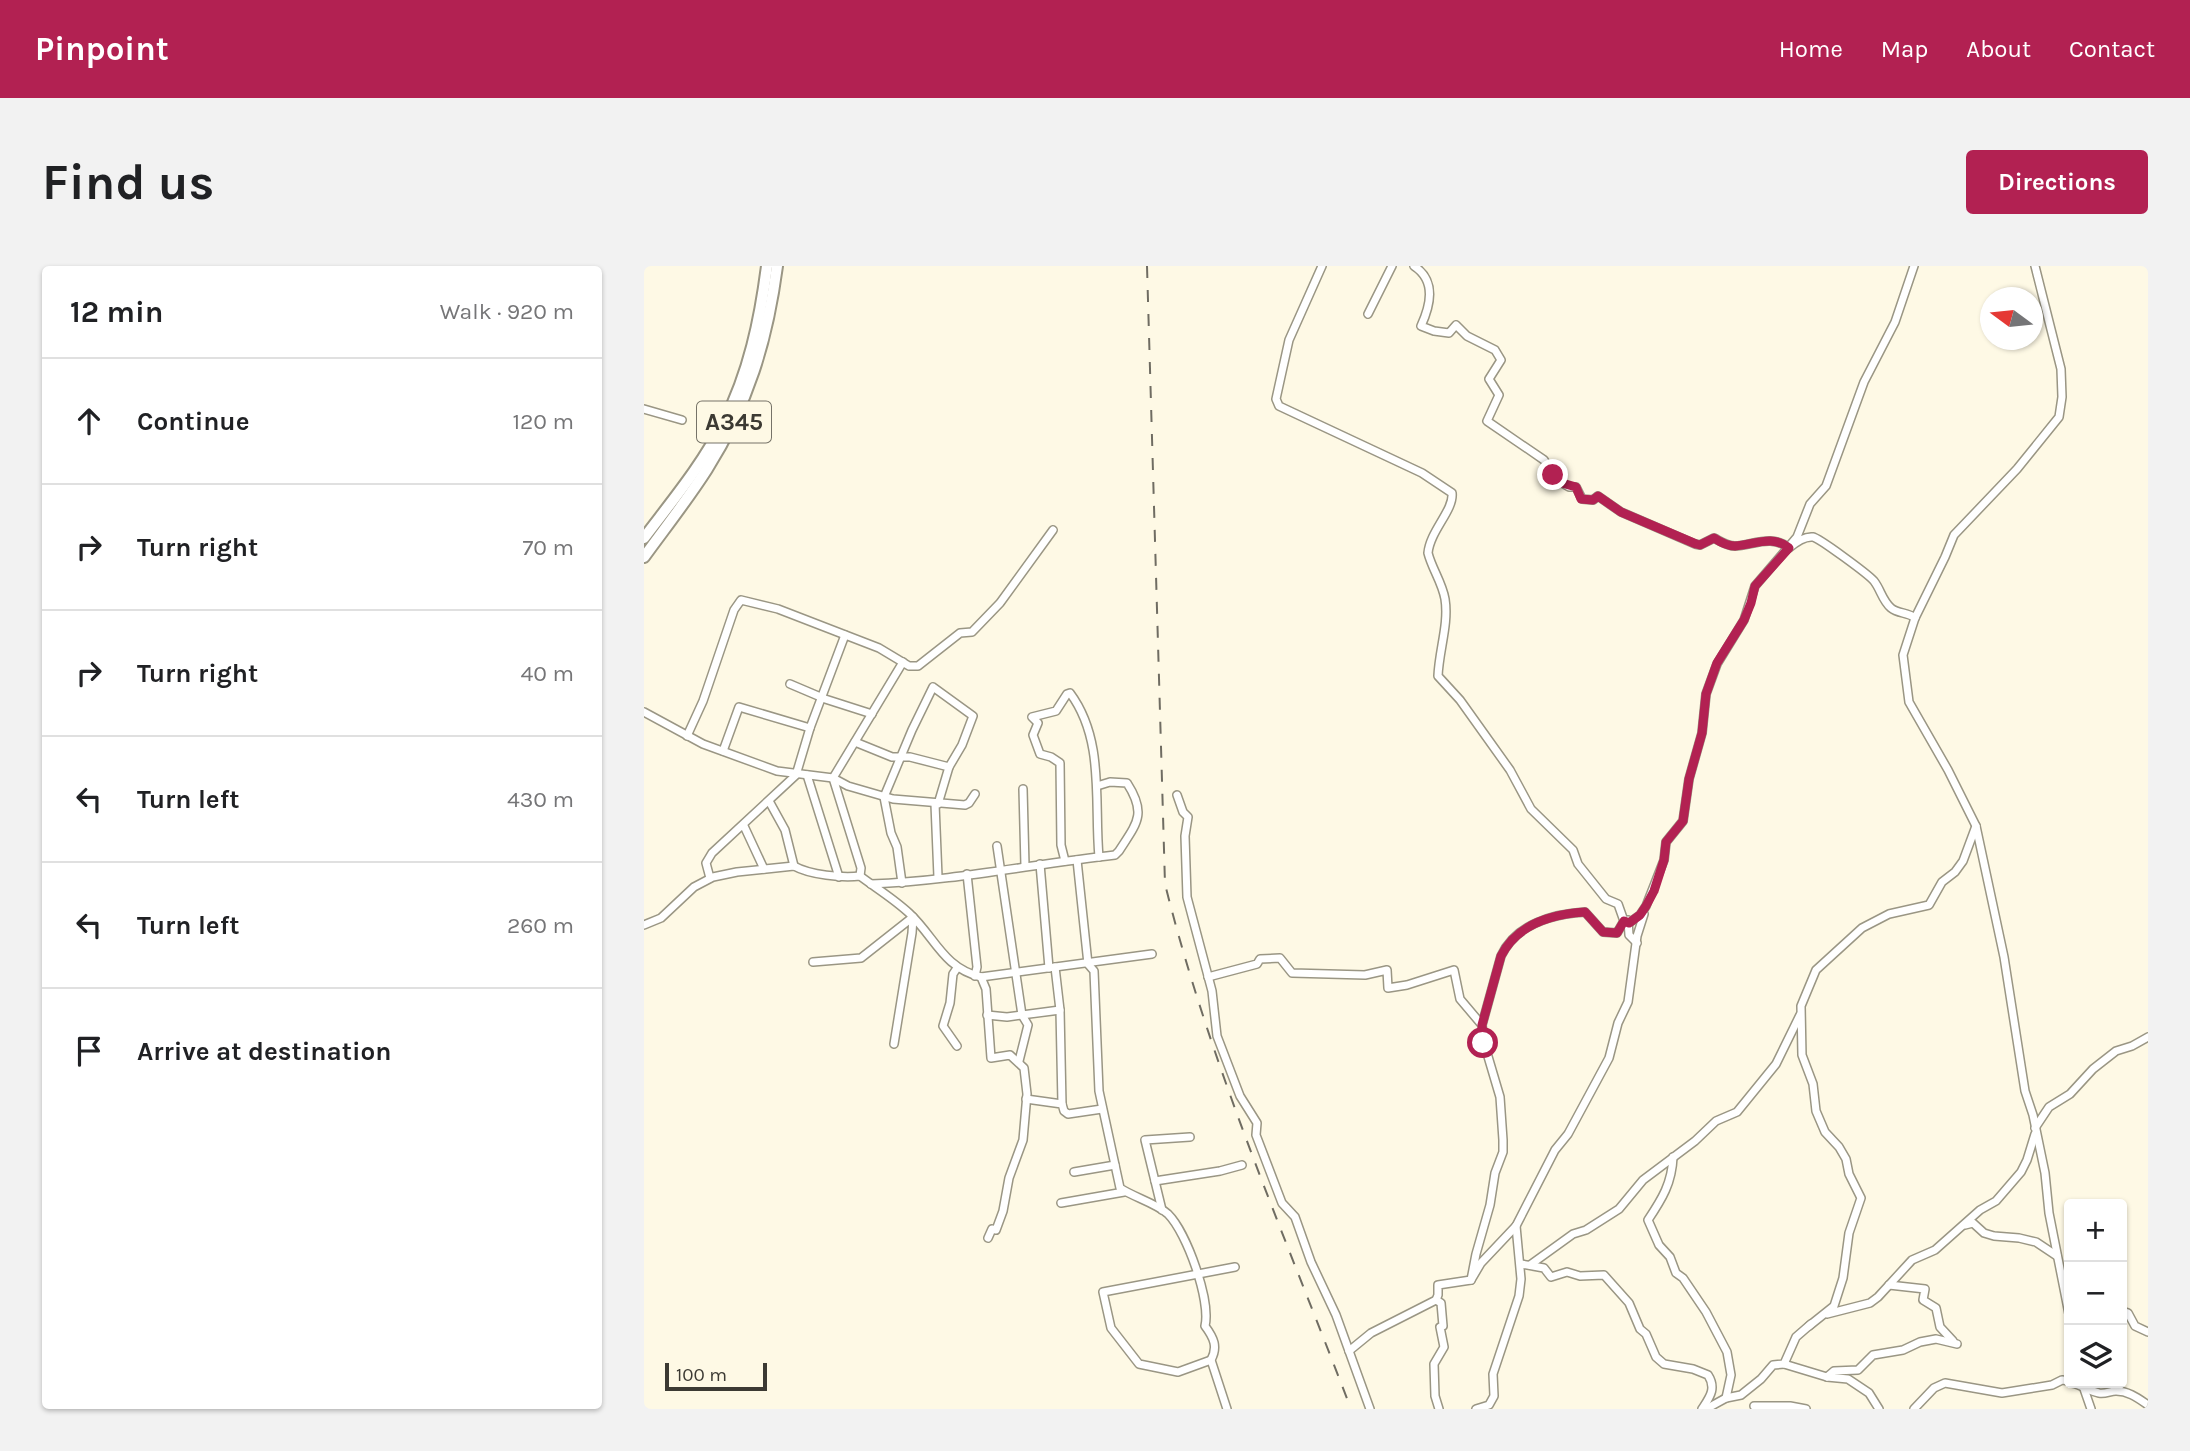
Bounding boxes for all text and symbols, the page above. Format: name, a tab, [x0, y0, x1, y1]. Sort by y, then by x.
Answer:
text: Pinpoint	[35, 30, 169, 68]
text: Home	[1779, 35, 1843, 63]
text: Map	[1881, 35, 1928, 63]
text: About	[1966, 35, 2031, 63]
text: Contact	[2069, 35, 2155, 63]
button: Directions	[1966, 150, 2148, 214]
text: Find us	[42, 154, 214, 211]
north arrow	[1980, 287, 2043, 350]
text: 12 min	[70, 294, 163, 330]
text: Walk · 920 m	[440, 298, 574, 325]
icon: ahead	[70, 402, 108, 440]
road number: A345	[697, 402, 771, 442]
text: Continue	[137, 406, 249, 437]
text: 120 m	[512, 408, 574, 435]
route end	[1537, 459, 1568, 490]
icon: right	[70, 528, 108, 566]
text: Turn right	[137, 532, 258, 563]
text: 70 m	[523, 534, 574, 561]
icon: right	[70, 654, 108, 692]
text: Turn right	[137, 658, 258, 689]
text: 40 m	[521, 660, 574, 687]
icon: left	[70, 780, 108, 818]
text: Turn left	[137, 784, 239, 815]
text: 430 m	[507, 786, 574, 813]
icon: left	[70, 906, 108, 944]
text: Turn left	[137, 910, 239, 941]
text: 260 m	[507, 912, 574, 939]
route start	[1467, 1027, 1498, 1058]
icon: arrive	[70, 1032, 108, 1070]
text: Arrive at destination	[137, 1036, 391, 1067]
map controls	[2064, 1199, 2127, 1388]
button: +	[2064, 1199, 2127, 1262]
button: −	[2064, 1262, 2127, 1325]
button: layers	[2064, 1325, 2127, 1388]
scale bar	[665, 1360, 766, 1392]
text: 100 m	[676, 1364, 727, 1386]

